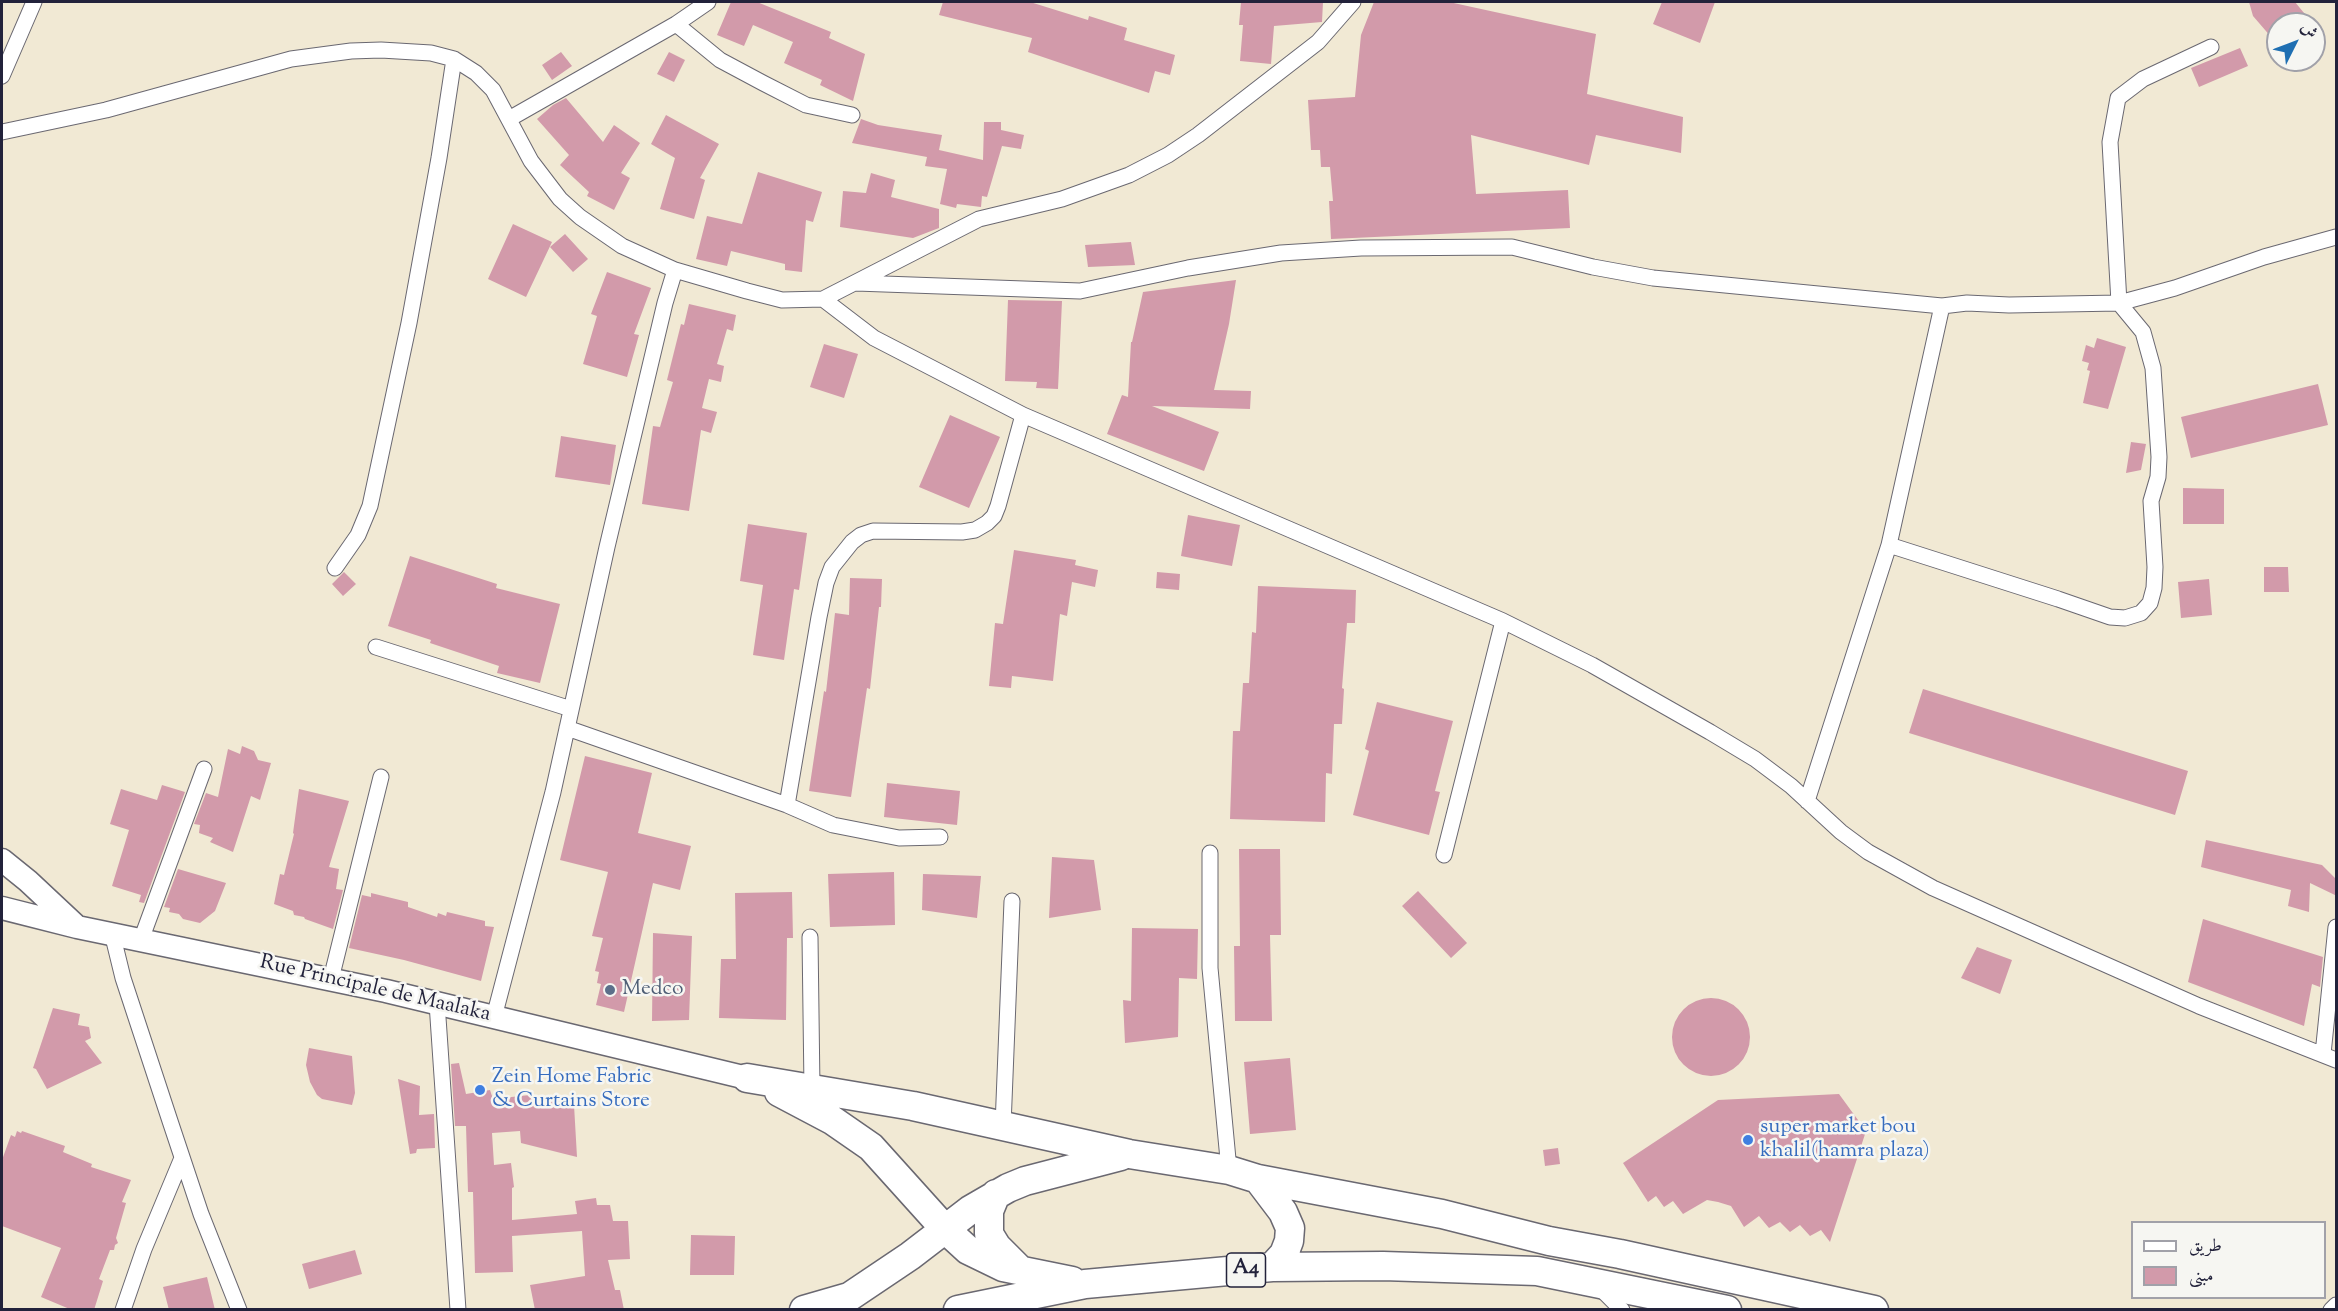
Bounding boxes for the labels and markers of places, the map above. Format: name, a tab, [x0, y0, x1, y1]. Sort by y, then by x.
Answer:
place label: Medco	[622, 977, 683, 1003]
marker: Medco	[603, 983, 617, 997]
place label: Zein Home Fabric & Curtains Store	[492, 1065, 651, 1115]
marker: Zein Home Fabric & Curtains Store	[473, 1083, 487, 1097]
place label: super market bou khalil(hamra plaza)	[1760, 1115, 1929, 1165]
marker: super market bou khalil(hamra plaza)	[1741, 1133, 1755, 1147]

